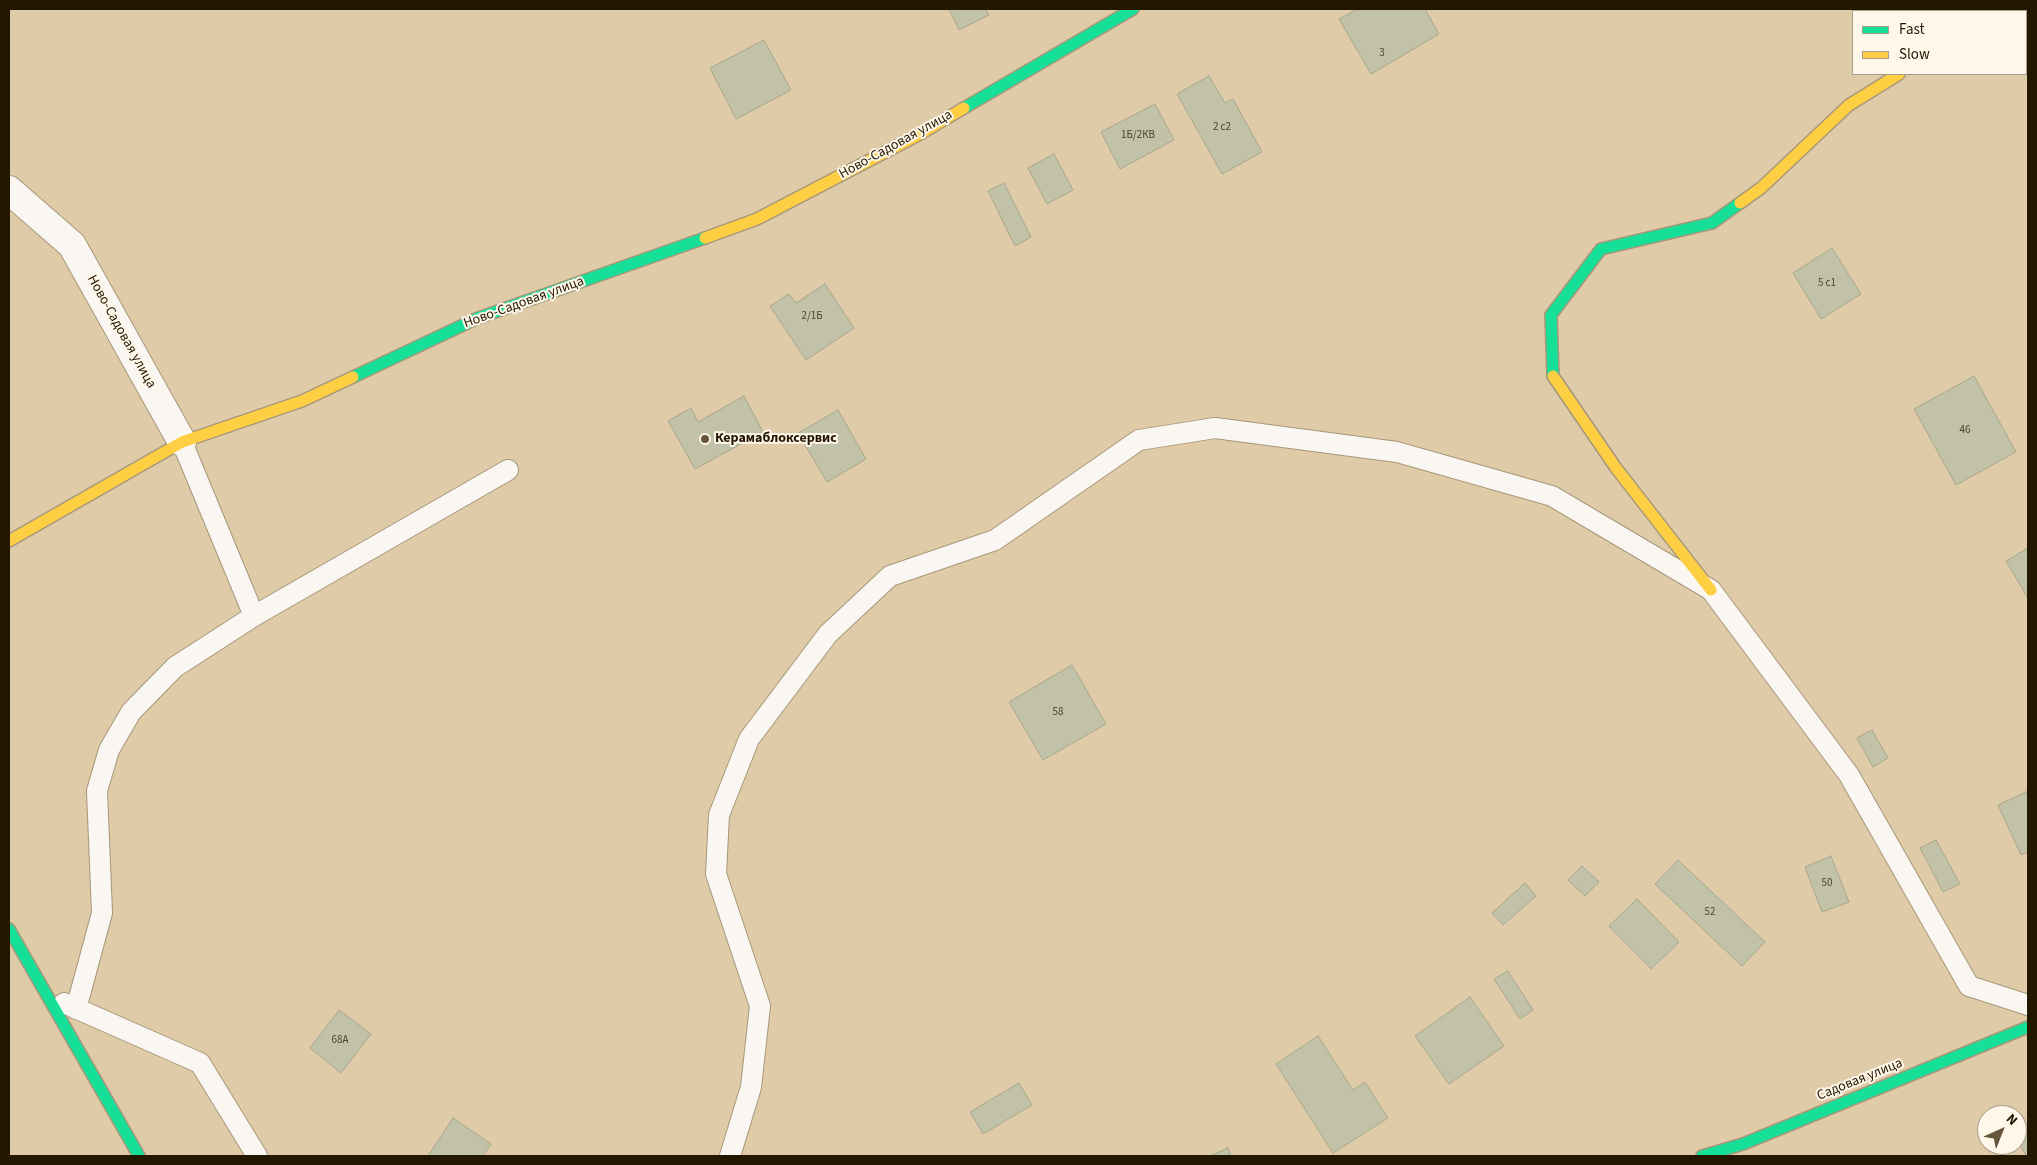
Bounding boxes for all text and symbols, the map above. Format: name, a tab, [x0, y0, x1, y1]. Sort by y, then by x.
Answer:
legend	[1852, 10, 2027, 75]
text: Fast	[1899, 19, 1925, 40]
text: Slow	[1899, 44, 1930, 65]
house number: 3	[1379, 47, 1385, 61]
street label: Ново-Садовая улица	[836, 107, 956, 183]
house number: 2 с2	[1213, 121, 1231, 135]
house number: 1Б/2КВ	[1121, 129, 1155, 143]
street label: Ново-Садовая улица	[83, 272, 159, 392]
street label: Ново-Садовая улица	[462, 273, 586, 333]
house number: 5 с1	[1818, 277, 1836, 291]
house number: 2/1Б	[801, 310, 823, 324]
house number: 46	[1960, 424, 1970, 438]
place label: Керамаблоксервис	[715, 431, 837, 447]
marker: Керамаблоксервис	[699, 433, 711, 445]
house number: 58	[1053, 706, 1063, 720]
house number: 50	[1822, 877, 1832, 891]
house number: 52	[1705, 906, 1715, 920]
house number: 68А	[332, 1034, 348, 1048]
street label: Садовая улица	[1815, 1055, 1905, 1105]
north arrow	[1977, 1105, 2027, 1155]
text: N	[2001, 1110, 2022, 1130]

